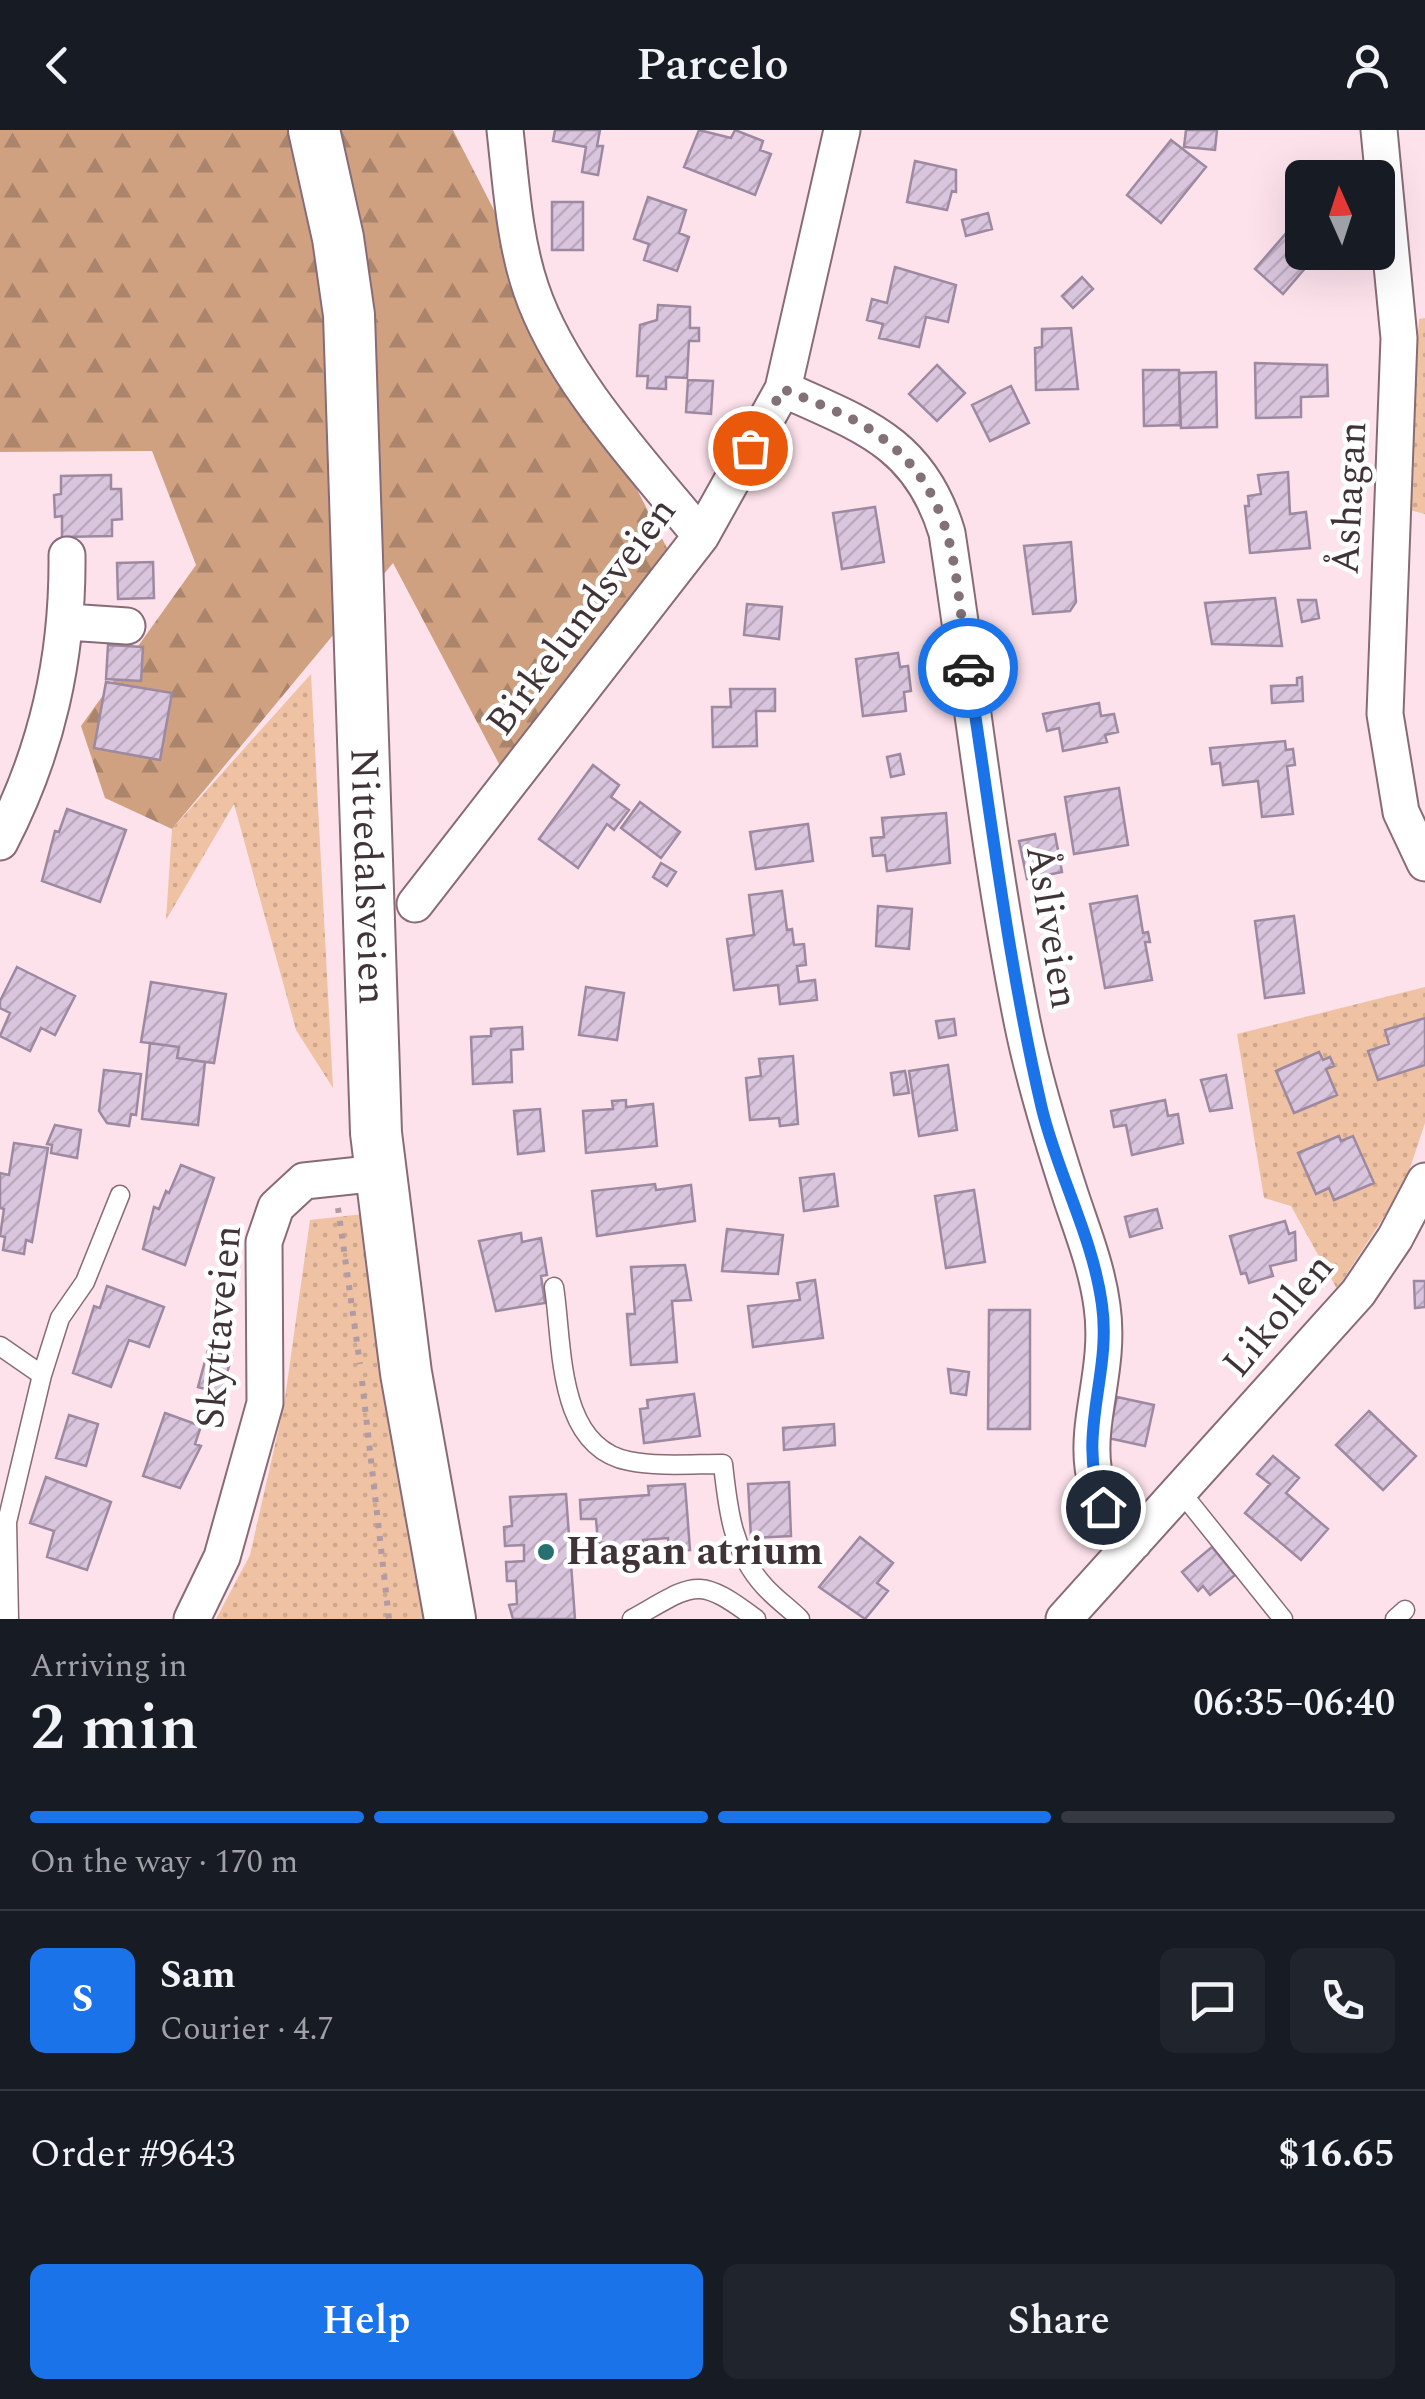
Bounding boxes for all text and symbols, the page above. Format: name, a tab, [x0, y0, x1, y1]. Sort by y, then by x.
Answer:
text: Parcelo	[636, 31, 789, 100]
icon: back	[30, 38, 85, 93]
icon: person	[1340, 38, 1395, 93]
north arrow	[1285, 160, 1395, 270]
map controls	[1285, 160, 1395, 270]
pin	[708, 406, 793, 491]
street label: Åshagan	[1316, 420, 1384, 576]
icon: bag	[723, 421, 778, 476]
street label: Birkelundsveien	[471, 484, 693, 750]
courier	[918, 618, 1018, 718]
icon: car	[941, 641, 996, 696]
street label: Nittedalsveien	[333, 747, 402, 1006]
street label: Åsliveien	[1008, 841, 1094, 1013]
street label: Skyttaveien	[181, 1223, 259, 1431]
street label: Likollen	[1208, 1240, 1350, 1392]
pin	[1061, 1465, 1146, 1550]
icon: home	[1076, 1480, 1131, 1535]
place label: Hagan atrium	[566, 1522, 823, 1583]
marker: Hagan atrium	[535, 1541, 557, 1563]
text: Arriving in	[30, 1642, 187, 1691]
text: 06:35–06:40	[1193, 1675, 1395, 1733]
text: 2 min	[30, 1679, 199, 1778]
text: On the way · 170 m	[30, 1838, 298, 1887]
text: Sam	[160, 1947, 236, 2005]
button: chat	[1160, 1948, 1265, 2053]
button: phone	[1290, 1948, 1395, 2053]
text: S	[72, 1971, 93, 2029]
text: Courier · 4.7	[160, 2005, 333, 2054]
text: Order #9643	[30, 2126, 235, 2184]
text: $16.65	[1278, 2126, 1395, 2184]
button: Help	[30, 2264, 703, 2379]
button: Share	[723, 2264, 1395, 2379]

